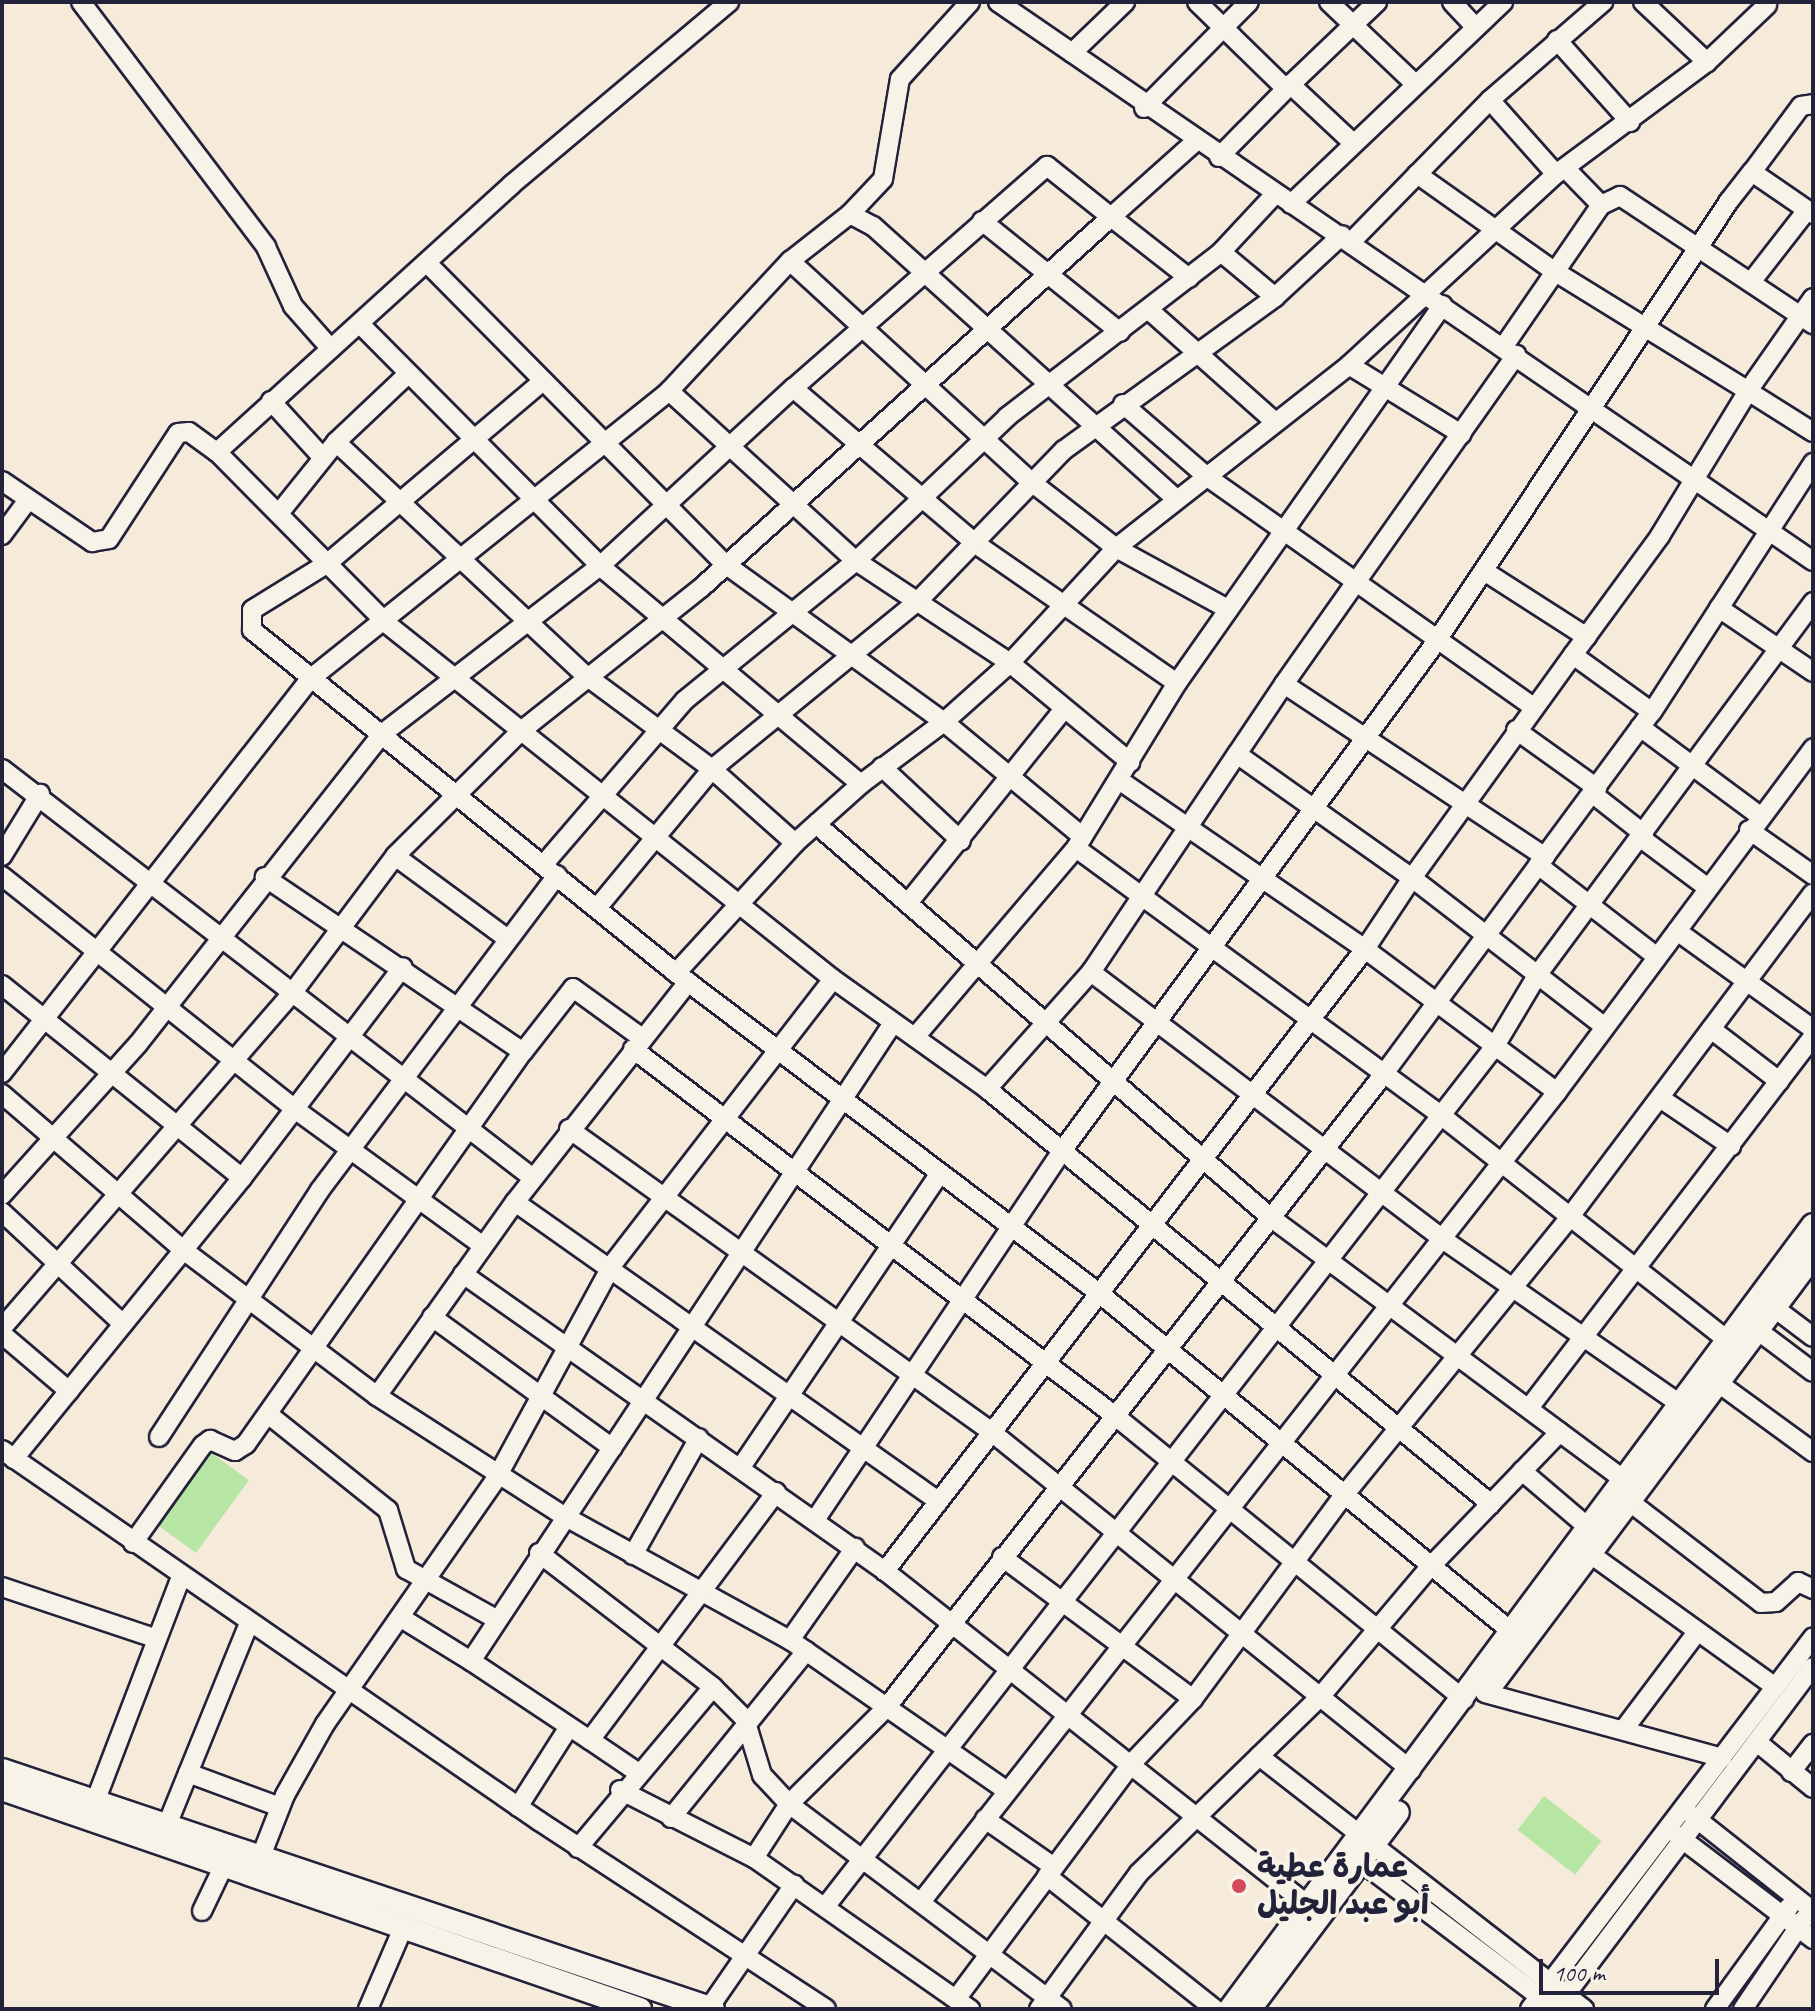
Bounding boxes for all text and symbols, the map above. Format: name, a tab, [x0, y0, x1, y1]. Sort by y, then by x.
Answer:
place label: عمارة عطية أبو عبد الجليل	[1257, 1849, 1429, 1924]
marker: عمارة عطية أبو عبد الجليل	[1228, 1875, 1250, 1897]
scale bar	[1543, 1943, 1723, 1993]
text: 100 m	[1553, 1958, 1605, 1988]

